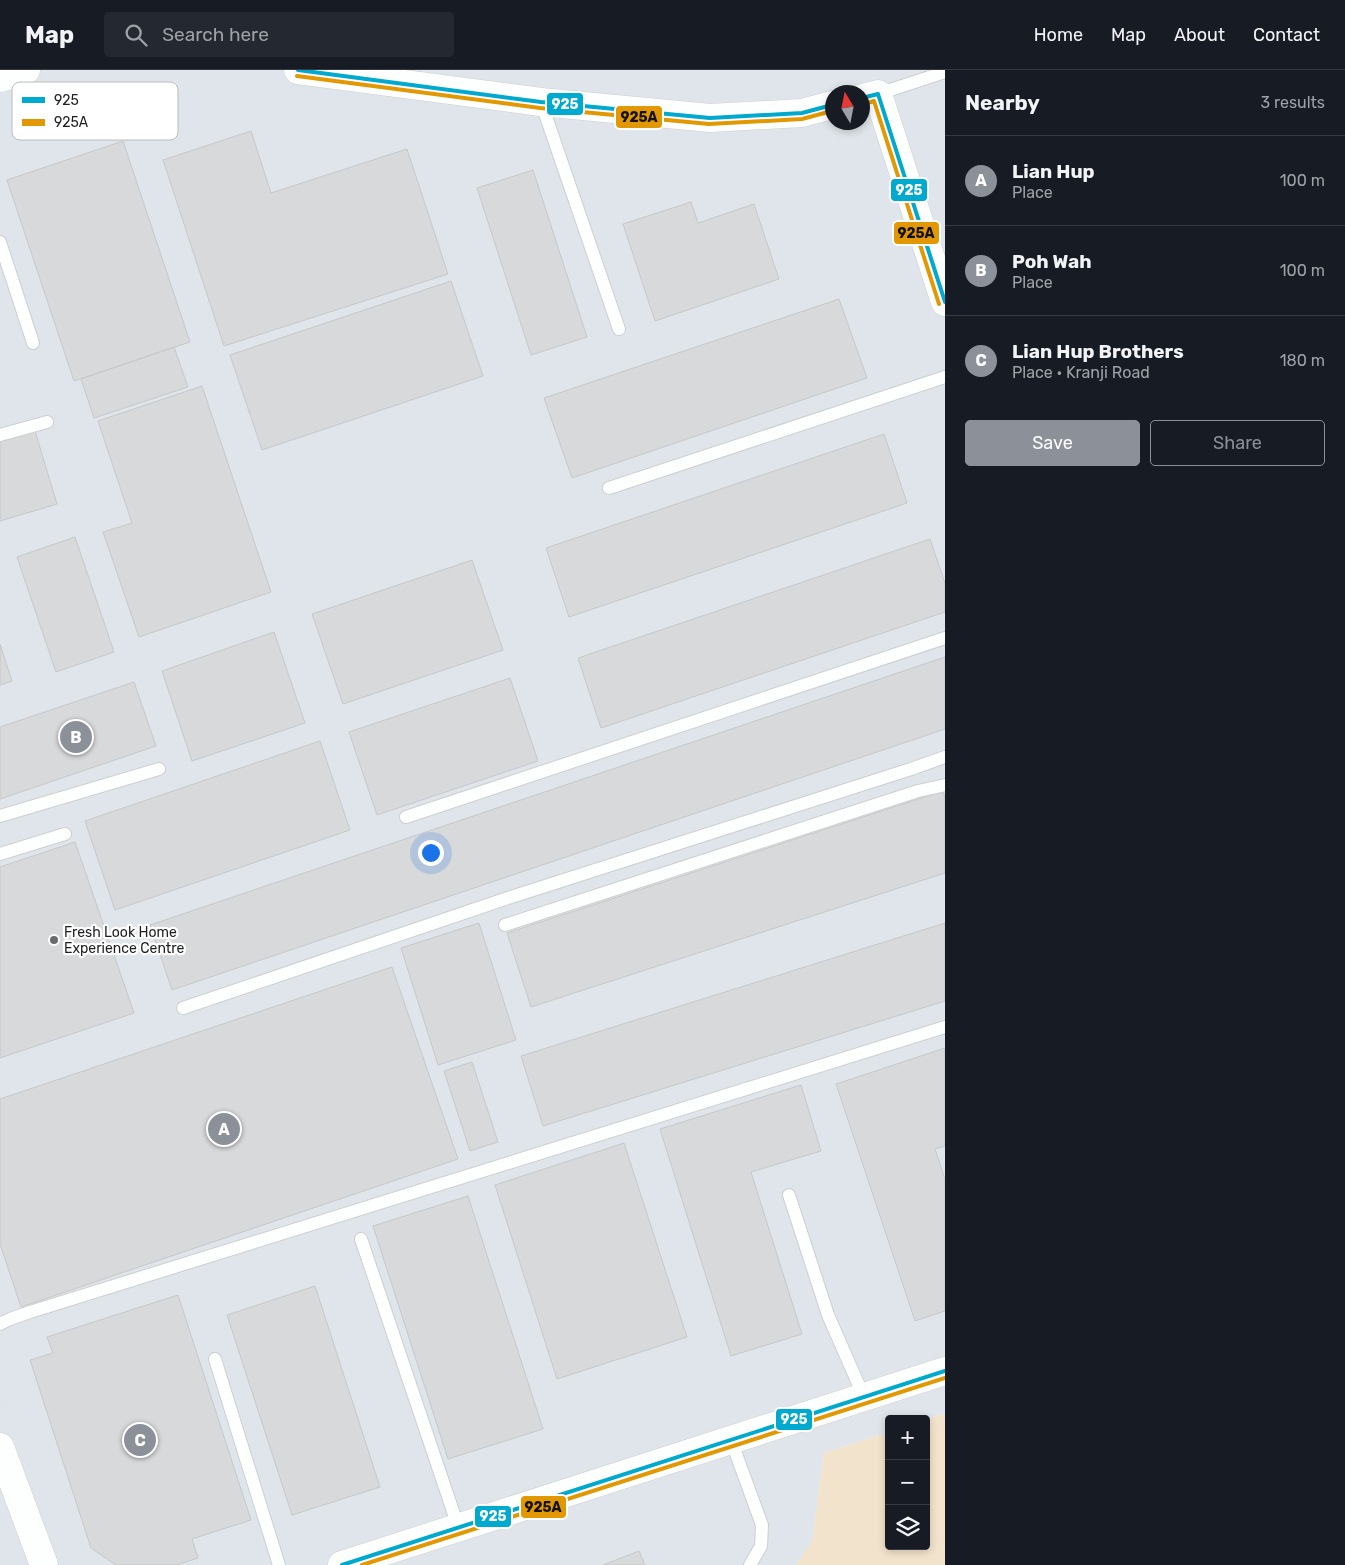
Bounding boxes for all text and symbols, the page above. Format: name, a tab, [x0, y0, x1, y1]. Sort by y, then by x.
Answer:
search box	[104, 12, 454, 57]
text: Map	[25, 21, 74, 49]
icon: search	[122, 21, 150, 49]
text: Search here	[162, 23, 269, 46]
text: Home	[1034, 24, 1083, 46]
text: Map	[1111, 24, 1146, 46]
text: About	[1174, 24, 1225, 46]
text: Contact	[1253, 24, 1320, 46]
legend	[12, 82, 178, 140]
north arrow	[825, 85, 870, 130]
text: Nearby	[965, 90, 1040, 115]
text: 925	[54, 92, 79, 109]
line badge: 925	[546, 92, 584, 116]
text: 3 results	[1260, 93, 1325, 112]
text: 925	[551, 96, 579, 113]
line badge: 925A	[615, 105, 663, 129]
text: 925A	[620, 109, 658, 126]
text: 925A	[54, 114, 89, 131]
text: Lian Hup	[1012, 160, 1095, 183]
text: A	[975, 171, 987, 190]
text: 100 m	[1280, 171, 1325, 190]
line badge: 925	[890, 178, 928, 202]
text: 925	[895, 182, 923, 199]
text: Place	[1012, 183, 1053, 202]
line badge: 925A	[893, 221, 940, 245]
text: 925A	[897, 225, 935, 242]
text: Poh Wah	[1012, 250, 1092, 273]
text: B	[975, 261, 987, 280]
text: 100 m	[1280, 261, 1325, 280]
text: Place	[1012, 273, 1053, 292]
text: Lian Hup Brothers	[1012, 340, 1184, 363]
text: C	[975, 351, 987, 370]
text: 180 m	[1280, 351, 1325, 370]
text: Place · Kranji Road	[1012, 363, 1150, 382]
button: Save	[965, 420, 1140, 466]
button: Share	[1150, 420, 1325, 466]
pin: B	[60, 718, 92, 756]
your location	[418, 840, 444, 866]
place label: Fresh Look Home Experience Centre	[64, 924, 184, 957]
marker: Fresh Look Home Experience Centre	[48, 934, 60, 946]
pin: A	[208, 1110, 240, 1148]
line badge: 925	[775, 1408, 813, 1431]
text: 925	[780, 1411, 808, 1428]
map controls	[885, 1415, 930, 1550]
button: +	[885, 1415, 930, 1460]
pin: C	[124, 1421, 156, 1459]
button: −	[885, 1460, 930, 1505]
line badge: 925A	[520, 1495, 567, 1519]
text: 925A	[524, 1499, 562, 1516]
line badge: 925	[474, 1505, 512, 1528]
button: layers	[885, 1505, 930, 1550]
text: 925	[479, 1508, 507, 1525]

